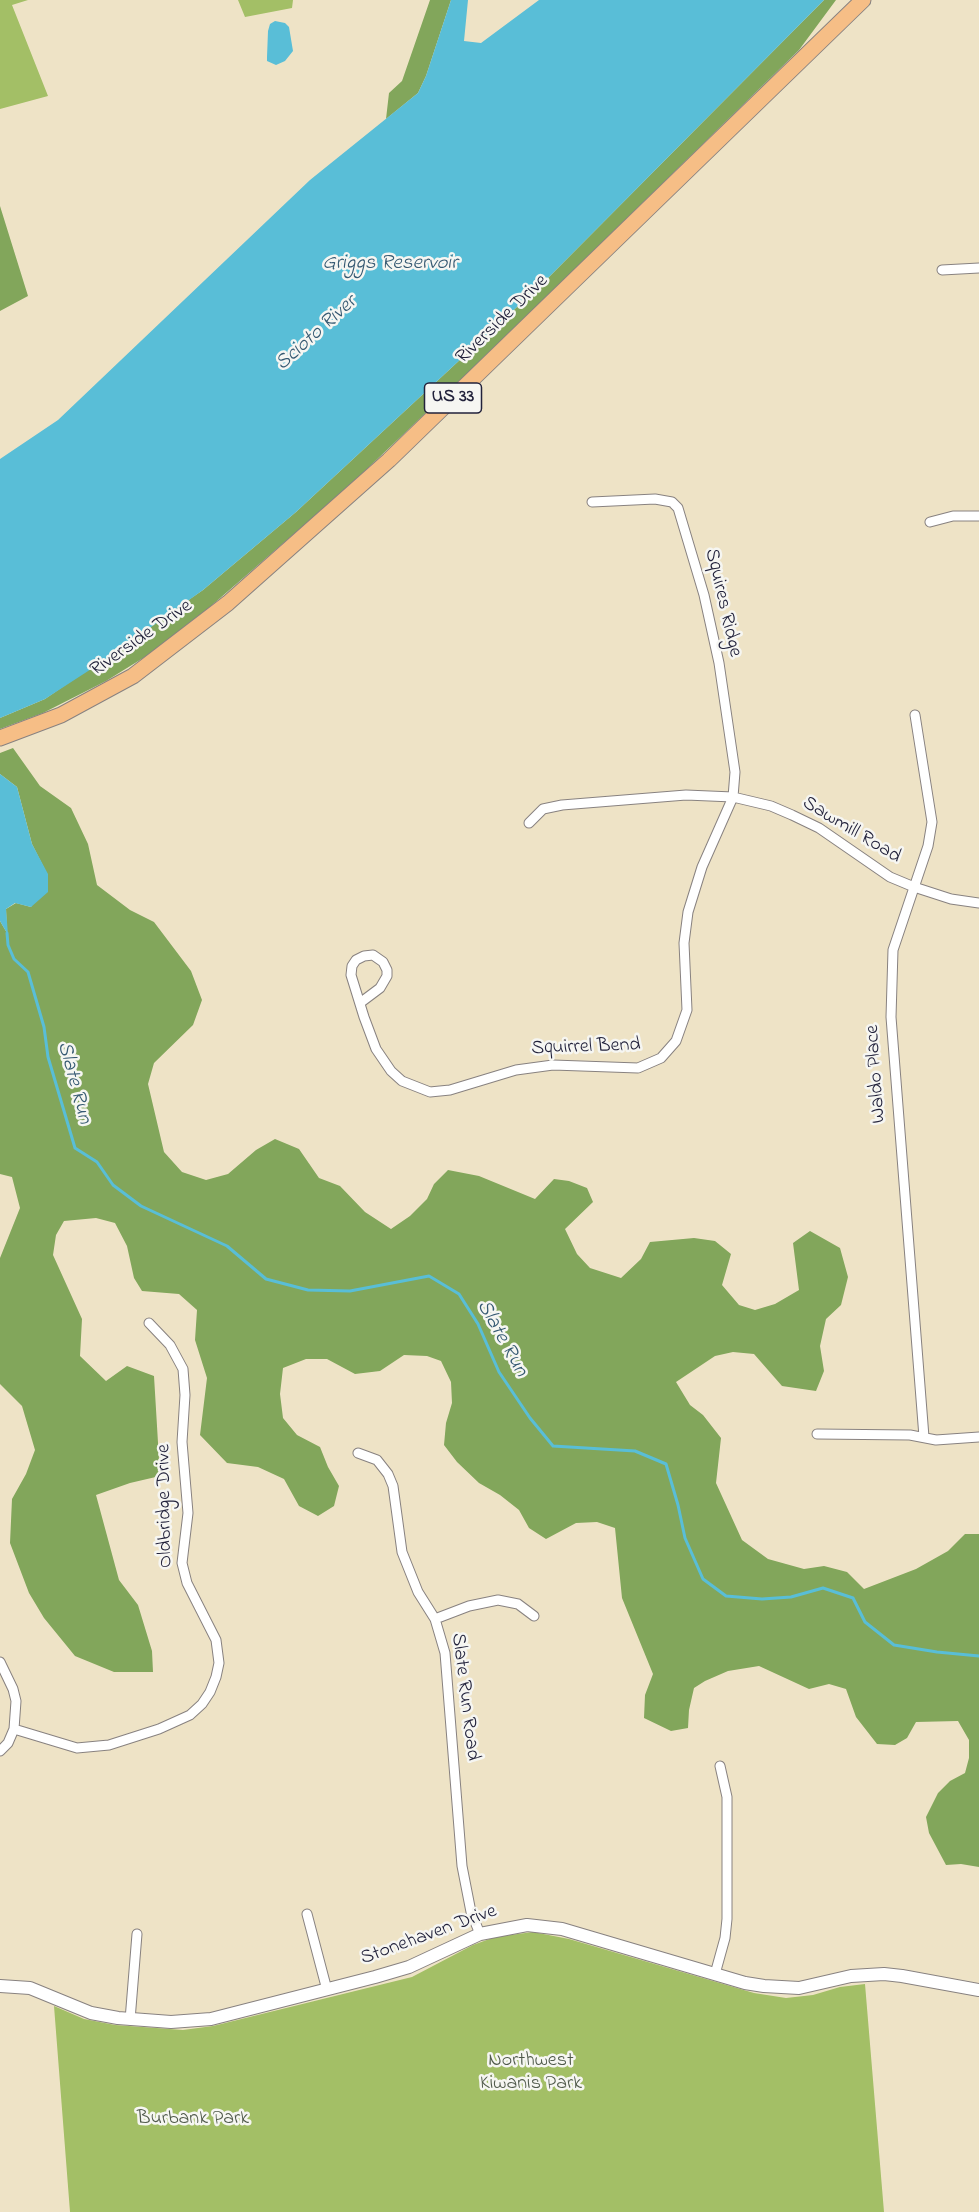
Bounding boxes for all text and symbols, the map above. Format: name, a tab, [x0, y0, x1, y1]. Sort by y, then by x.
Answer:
water label: Griggs Reservoir	[322, 252, 458, 278]
street label: Riverside Drive	[452, 270, 554, 370]
water label: Scioto River	[271, 291, 363, 377]
road number: US 33	[424, 383, 482, 413]
street label: Squires Ridge	[698, 547, 746, 659]
street label: Riverside Drive	[86, 595, 198, 683]
street label: Sawmill Road	[797, 792, 905, 870]
street label: Waldo Place	[862, 1024, 892, 1124]
street label: Squirrel Bend	[531, 1034, 641, 1062]
water label: Slate Run	[50, 1039, 96, 1127]
water label: Slate Run	[470, 1296, 532, 1382]
street label: Oldbridge Drive	[153, 1444, 179, 1568]
street label: Slate Run Road	[444, 1632, 484, 1762]
street label: Stonehaven Drive	[358, 1900, 500, 1972]
park label: Northwest Kiwanis Park	[480, 2050, 582, 2097]
park label: Burbank Park	[137, 2108, 249, 2132]

